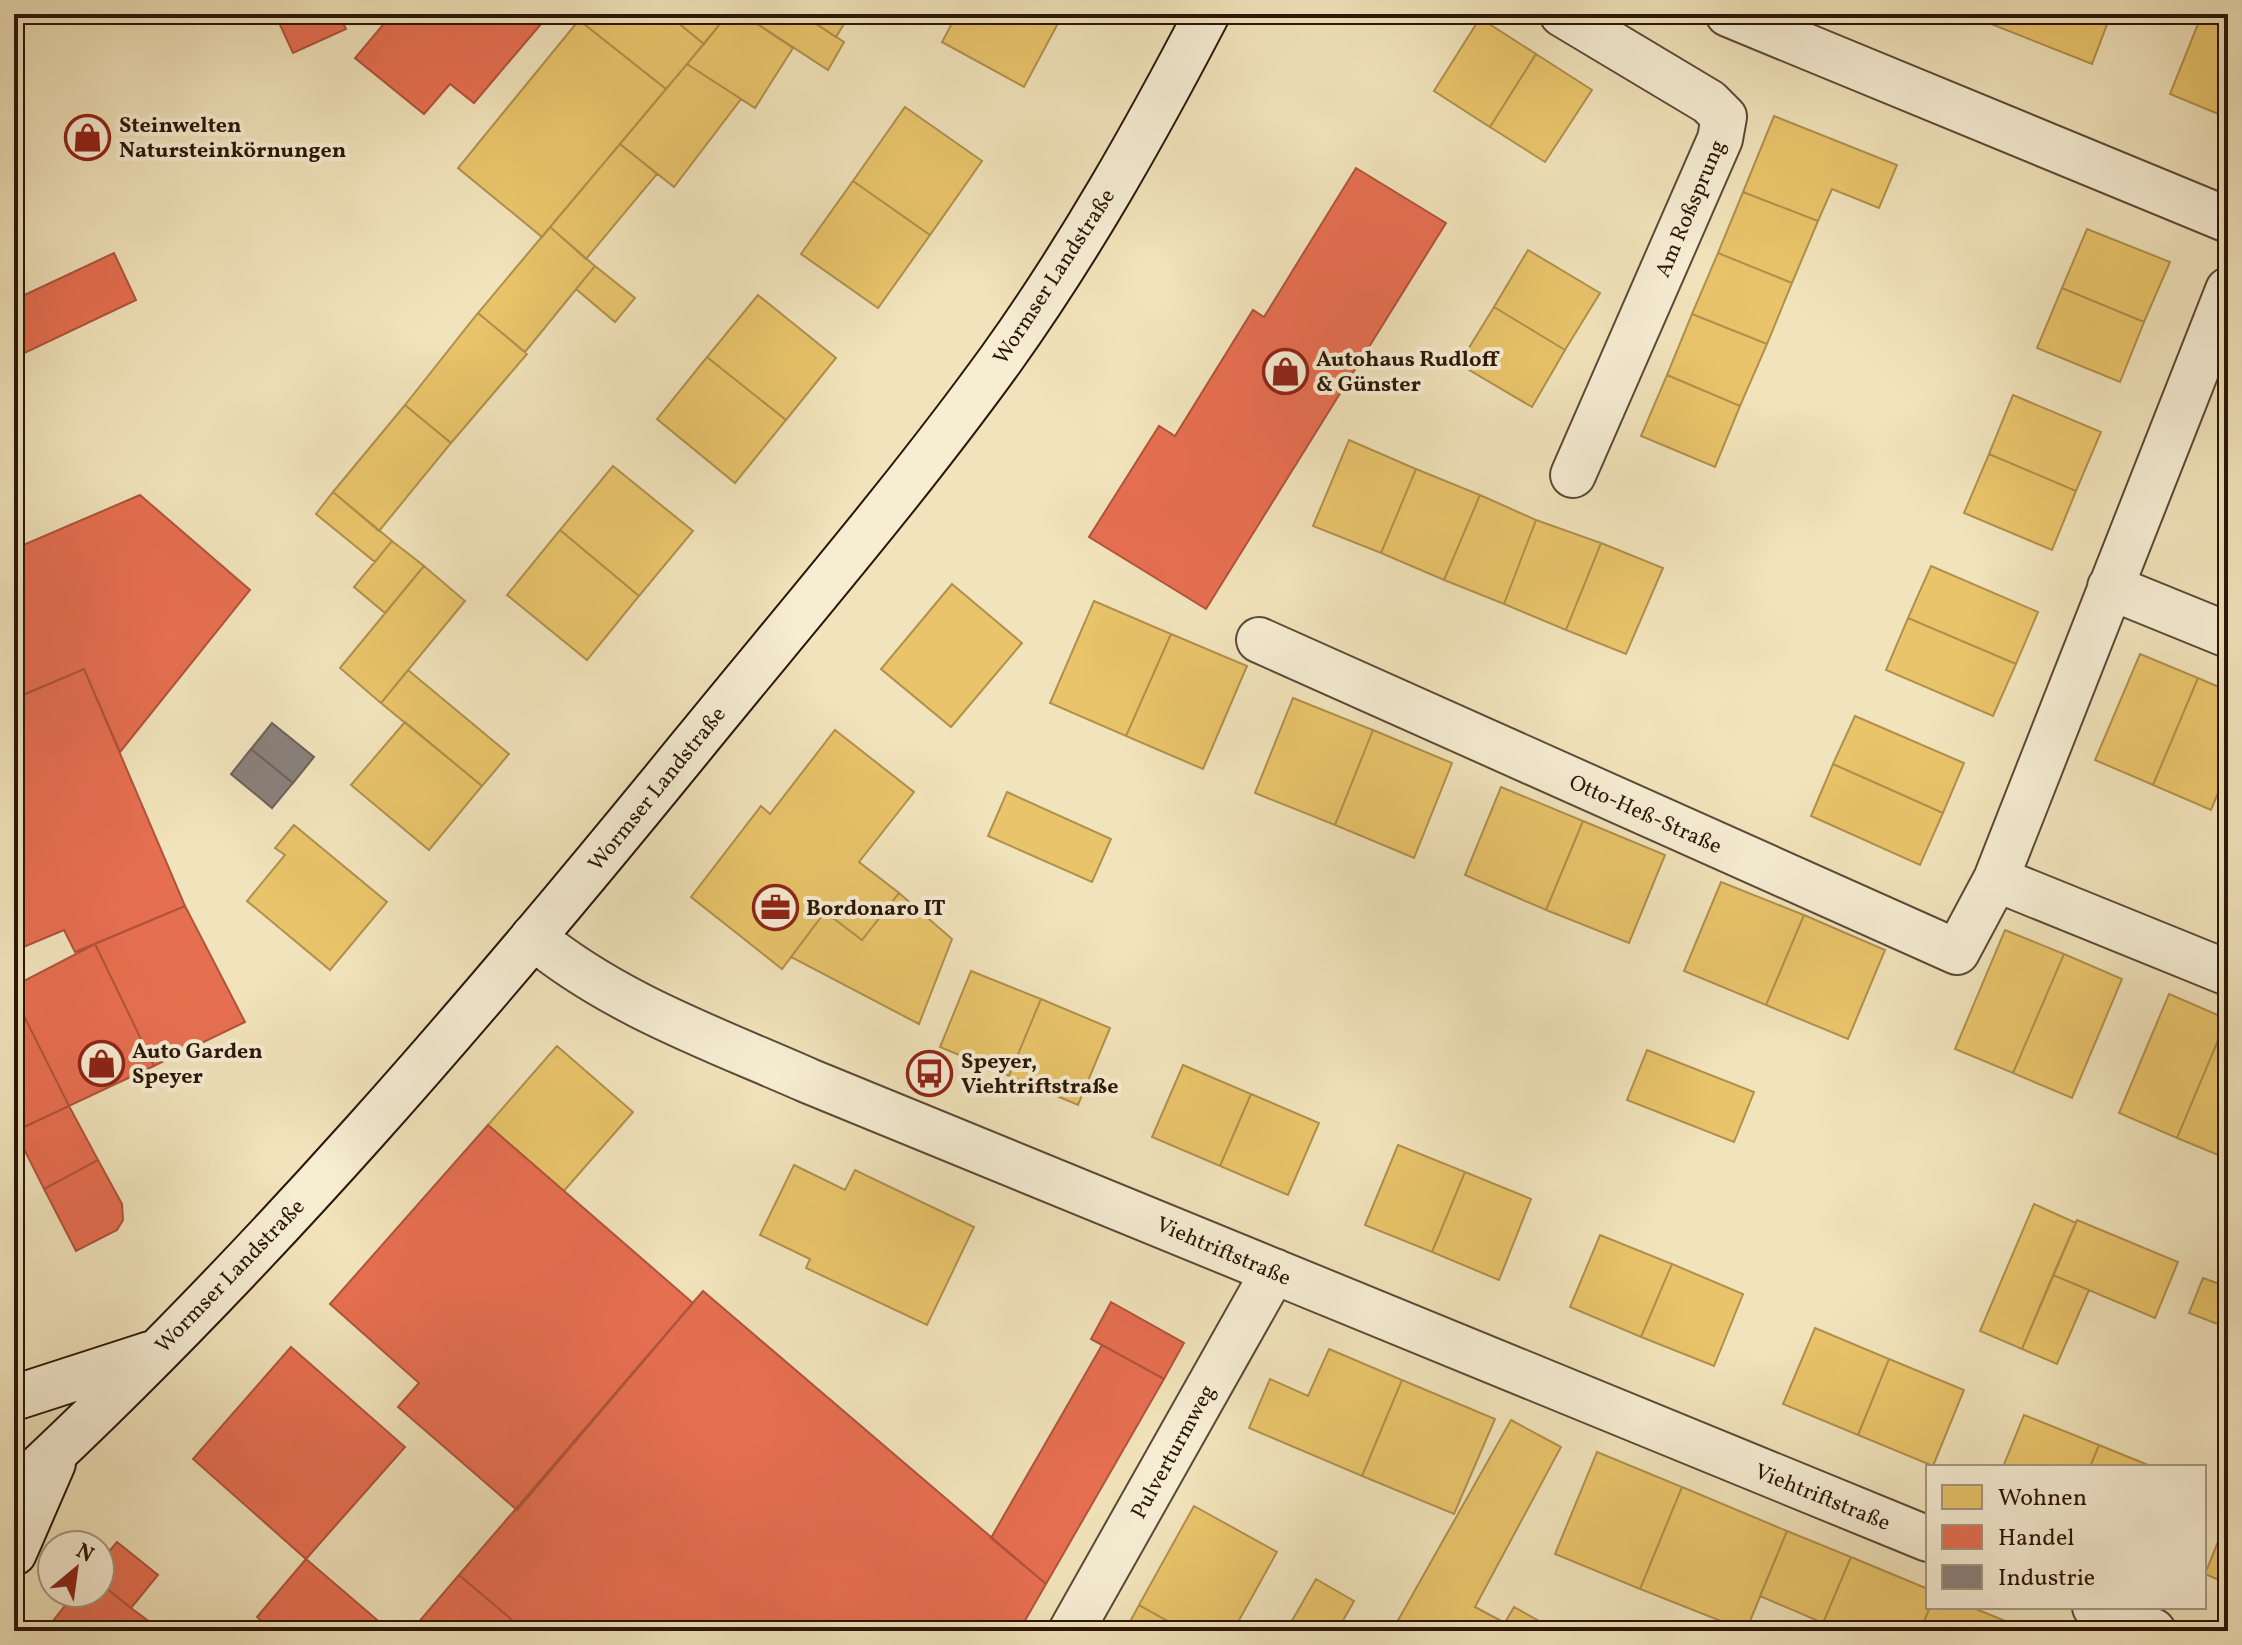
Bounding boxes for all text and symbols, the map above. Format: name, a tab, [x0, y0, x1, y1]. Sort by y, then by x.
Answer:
place label: Steinwelten Natursteinkörnungen	[119, 111, 346, 167]
shop icon: Steinwelten Natursteinkörnungen	[64, 113, 112, 161]
street label: Am Roßsprung	[1648, 135, 1734, 283]
street label: Wormser Landstraße	[987, 183, 1124, 371]
place label: Autohaus Rudloff & Günster	[1316, 345, 1500, 401]
shop icon: Autohaus Rudloff & Günster	[1261, 347, 1309, 395]
street label: Wormser Landstraße	[582, 701, 734, 879]
street label: Otto-Heß-Straße	[1564, 768, 1726, 863]
office icon: Bordonaro IT	[751, 883, 799, 931]
place label: Bordonaro IT	[806, 894, 946, 925]
place label: Auto Garden Speyer	[132, 1037, 263, 1093]
shop icon: Auto Garden Speyer	[77, 1039, 125, 1087]
place label: Speyer, Viehtriftstraße	[961, 1047, 1119, 1103]
bus stop icon: Speyer, Viehtriftstraße	[906, 1049, 954, 1097]
street label: Wormser Landstraße	[149, 1193, 313, 1361]
street label: Viehtriftstraße	[1151, 1210, 1295, 1295]
street label: Pulverturmweg	[1124, 1379, 1224, 1525]
street label: Viehtriftstraße	[1750, 1457, 1895, 1540]
legend	[1926, 1465, 2206, 1609]
text: Wohnen	[1998, 1482, 2087, 1516]
text: Handel	[1998, 1522, 2074, 1556]
north arrow	[36, 1529, 116, 1609]
text: N	[70, 1536, 99, 1571]
text: Industrie	[1998, 1562, 2095, 1596]

